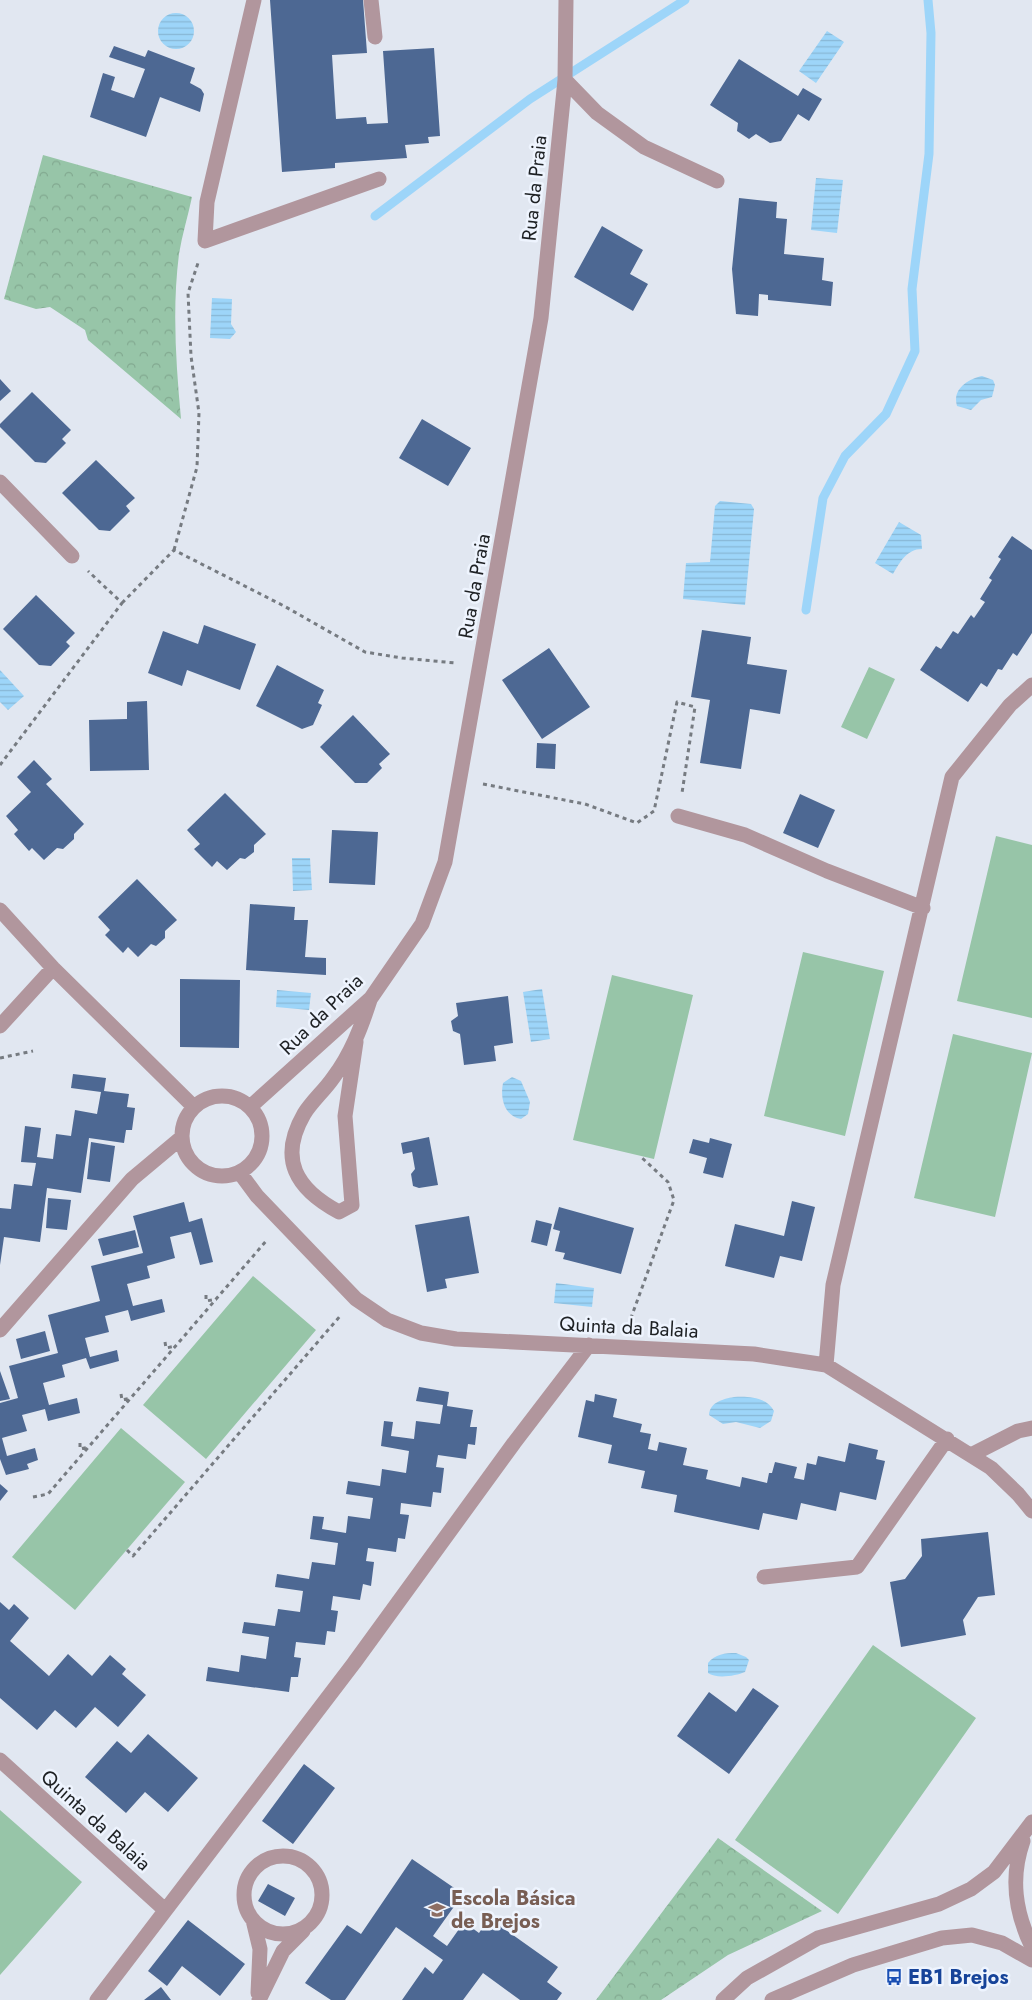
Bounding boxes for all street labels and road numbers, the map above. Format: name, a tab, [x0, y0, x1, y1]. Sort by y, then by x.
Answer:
street label: Rua da Praia	[515, 134, 554, 242]
street label: Rua da Praia	[451, 531, 498, 641]
street label: Rua da Praia	[273, 967, 370, 1062]
street label: Quinta da Balaia	[559, 1309, 699, 1346]
street label: Quinta da Balaia	[34, 1763, 157, 1878]

